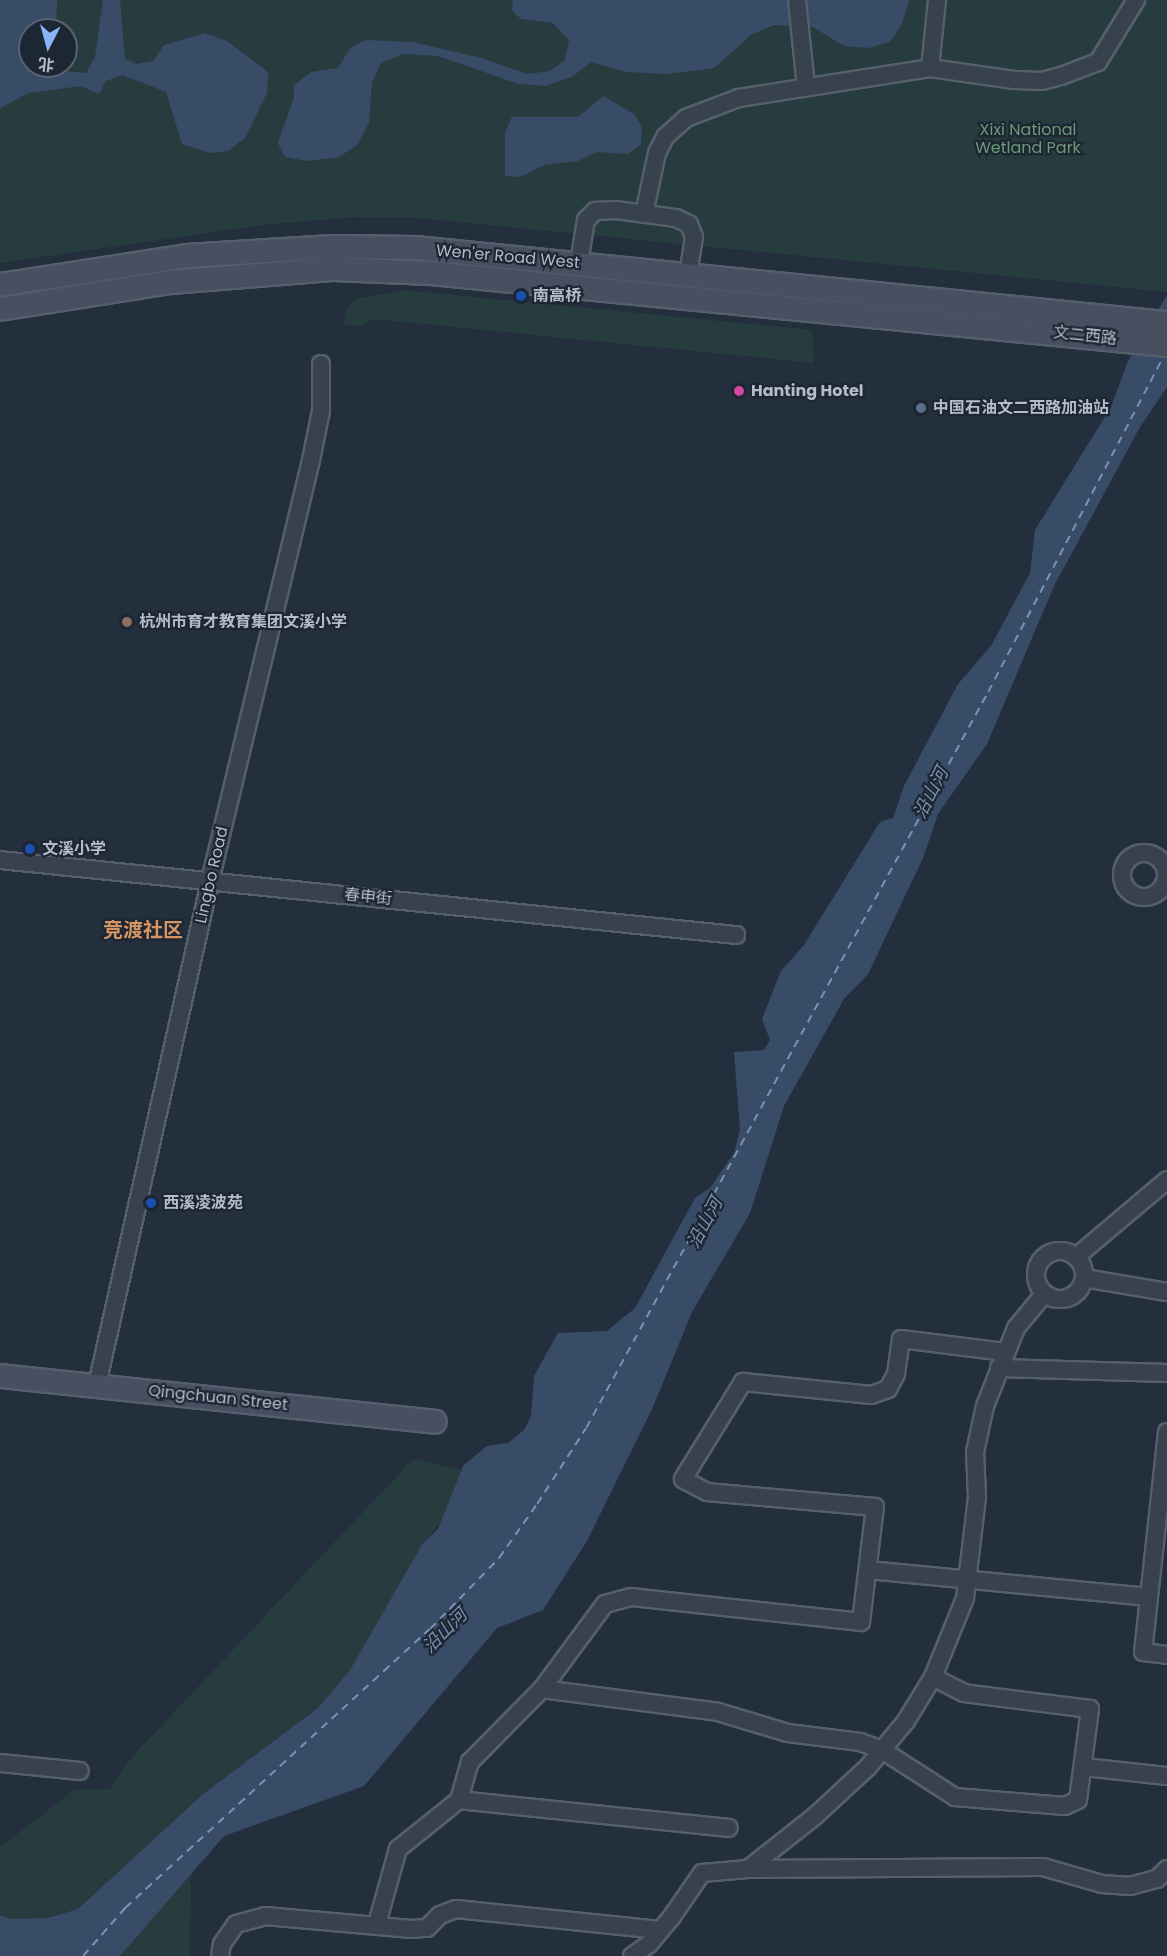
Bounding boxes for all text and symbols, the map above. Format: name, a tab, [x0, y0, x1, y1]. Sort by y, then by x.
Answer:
north arrow	[18, 18, 78, 78]
text: 北	[37, 52, 55, 77]
park label: Xixi National Wetland Park	[975, 120, 1081, 158]
street label: Wen'er Road West	[435, 241, 581, 273]
place label: 南高桥	[533, 286, 581, 306]
marker: 南高桥	[514, 289, 528, 303]
street label: 文二西路	[1052, 323, 1118, 349]
place label: Hanting Hotel	[751, 381, 864, 401]
marker: Hanting Hotel	[732, 384, 746, 398]
place label: 中国石油文二西路加油站	[933, 398, 1109, 418]
marker: 中国石油文二西路加油站	[914, 401, 928, 415]
place label: 杭州市育才教育集团文溪小学	[139, 612, 347, 632]
marker: 杭州市育才教育集团文溪小学	[120, 615, 134, 629]
water label: 沿山河	[909, 764, 953, 822]
street label: Lingbo Road	[192, 825, 232, 925]
place label: 文溪小学	[42, 839, 106, 859]
marker: 文溪小学	[23, 842, 37, 856]
street label: 春申街	[343, 885, 393, 909]
district label: 竞渡社区	[103, 918, 183, 942]
place label: 西溪凌波苑	[163, 1193, 243, 1213]
water label: 沿山河	[683, 1194, 727, 1252]
marker: 西溪凌波苑	[144, 1196, 158, 1210]
street label: Qingchuan Street	[147, 1381, 289, 1415]
water label: 沿山河	[418, 1604, 472, 1658]

